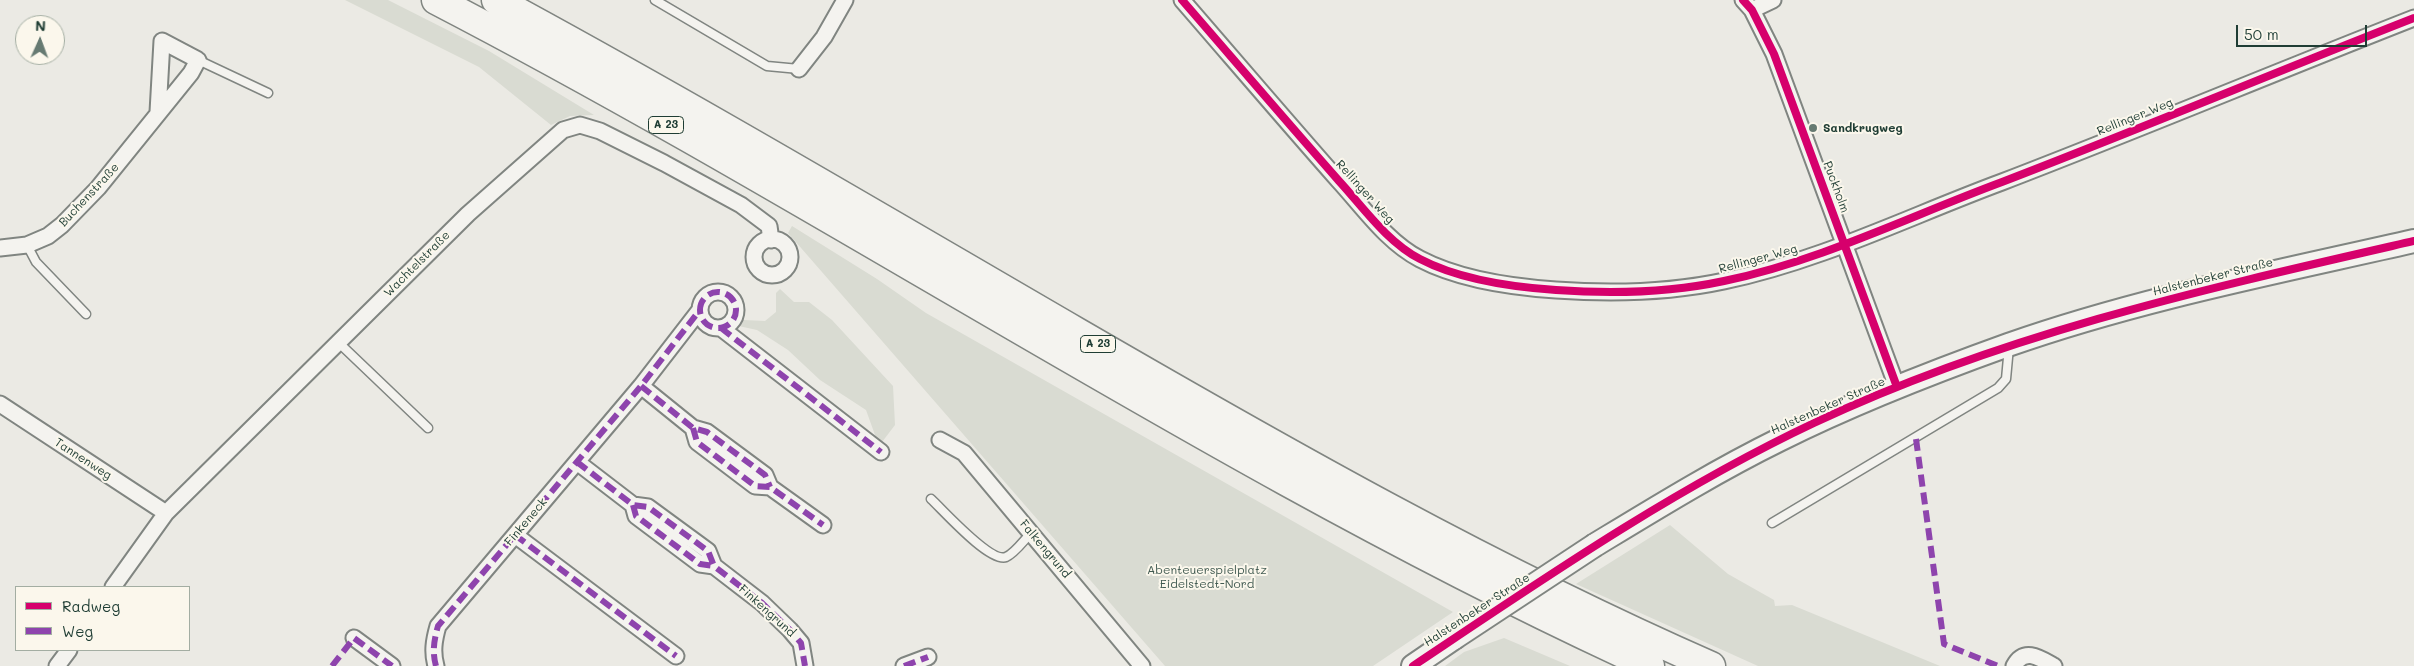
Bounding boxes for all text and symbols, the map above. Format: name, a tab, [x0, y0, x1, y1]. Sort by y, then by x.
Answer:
north arrow	[15, 15, 65, 65]
scale bar	[2239, 15, 2370, 47]
text: N	[35, 16, 46, 35]
text: 50 m	[2244, 24, 2279, 44]
street label: Rellinger Weg	[2095, 95, 2175, 139]
road number: A 23	[648, 116, 684, 134]
place label: Sandkrugweg	[1823, 121, 1903, 135]
marker: Sandkrugweg	[1807, 122, 1819, 134]
street label: Rellinger Weg	[1333, 157, 1397, 227]
street label: Puckholm	[1820, 159, 1852, 215]
street label: Buchenstraße	[56, 160, 122, 230]
street label: Wachtelstraße	[381, 228, 453, 300]
street label: Rellinger Weg	[1717, 242, 1799, 276]
street label: Halstenbeker Straße	[2151, 255, 2275, 299]
road number: A 23	[1080, 336, 1116, 352]
street label: Halstenbeker Straße	[1769, 374, 1887, 438]
street label: Tannenweg	[52, 435, 114, 483]
street label: Finkeneck	[502, 495, 550, 549]
street label: Falkengrund	[1017, 517, 1073, 581]
park label: Abenteuerspielplatz Eidelstedt-Nord	[1147, 563, 1267, 591]
street label: Halstenbeker Straße	[1421, 570, 1533, 650]
street label: Finkengrund	[736, 582, 798, 640]
legend	[15, 586, 190, 651]
text: Radweg	[62, 596, 120, 616]
text: Weg	[62, 621, 93, 641]

